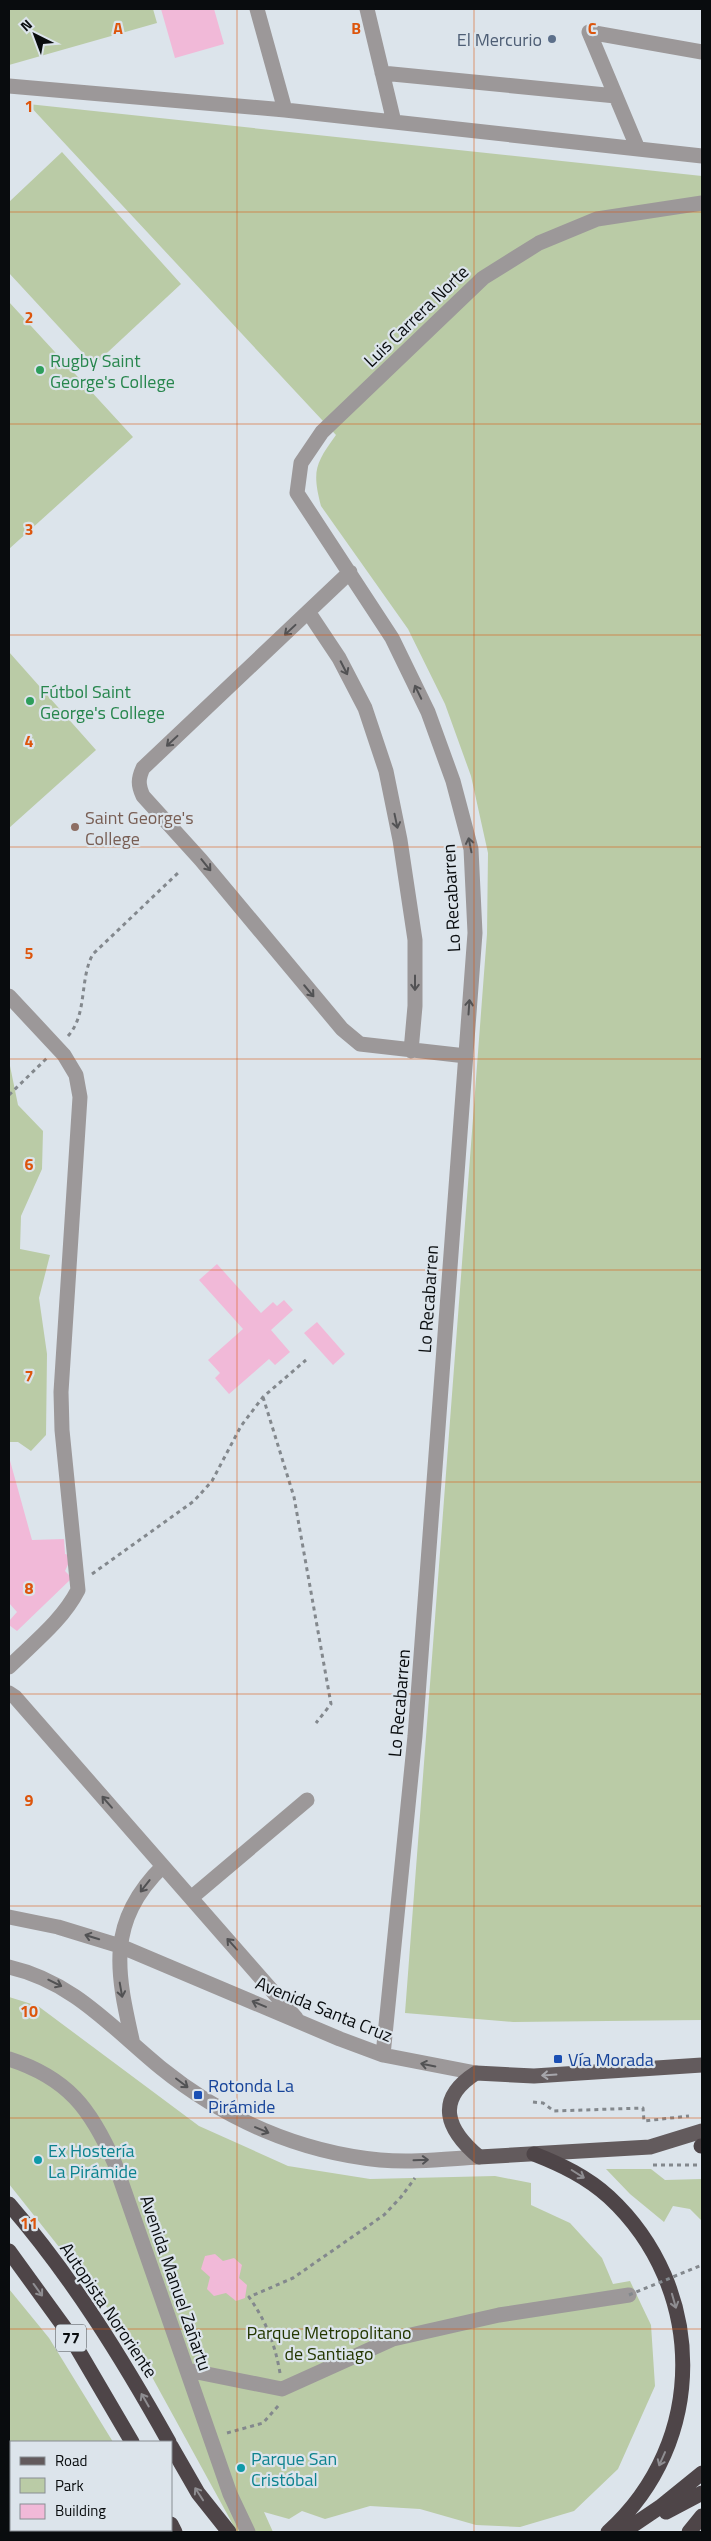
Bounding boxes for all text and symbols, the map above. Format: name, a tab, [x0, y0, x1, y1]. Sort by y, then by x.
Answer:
north arrow	[10, 10, 60, 60]
text: N	[15, 14, 37, 36]
text: A	[113, 16, 123, 40]
text: B	[351, 16, 361, 40]
text: C	[588, 16, 597, 40]
place label: El Mercurio	[457, 26, 542, 53]
marker: El Mercurio	[546, 33, 558, 45]
text: 1	[25, 94, 33, 118]
street label: Luis Carrera Norte	[357, 259, 475, 373]
text: 2	[25, 305, 33, 329]
place label: Rugby Saint George's College	[50, 347, 175, 395]
marker: Rugby Saint George's College	[34, 364, 46, 376]
text: 3	[25, 517, 33, 541]
one-way arrow	[284, 624, 297, 636]
one-way arrow	[339, 661, 349, 676]
place label: Fútbol Saint George's College	[40, 678, 165, 726]
one-way arrow	[413, 684, 423, 699]
marker: Fútbol Saint George's College	[24, 695, 36, 707]
text: 4	[25, 729, 34, 753]
one-way arrow	[165, 735, 178, 747]
place label: Saint George's College	[85, 804, 194, 852]
one-way arrow	[392, 813, 402, 829]
marker: Saint George's College	[69, 821, 81, 833]
one-way arrow	[464, 838, 474, 854]
street label: Lo Recabarren	[435, 843, 467, 953]
one-way arrow	[200, 858, 211, 871]
text: 5	[25, 941, 34, 965]
one-way arrow	[410, 974, 420, 990]
one-way arrow	[304, 984, 315, 997]
one-way arrow	[465, 1000, 474, 1016]
text: 6	[25, 1152, 34, 1176]
street label: Lo Recabarren	[411, 1244, 445, 1354]
text: 7	[25, 1364, 33, 1388]
text: 8	[25, 1576, 34, 1600]
street label: Lo Recabarren	[381, 1648, 417, 1758]
text: 9	[25, 1788, 34, 1812]
one-way arrow	[101, 1796, 113, 1809]
one-way arrow	[139, 1879, 150, 1892]
one-way arrow	[85, 1932, 101, 1941]
one-way arrow	[226, 1937, 238, 1950]
street label: Avenida Santa Cruz	[251, 1969, 397, 2049]
one-way arrow	[47, 1978, 62, 1988]
one-way arrow	[117, 1981, 127, 1997]
one-way arrow	[252, 1998, 267, 2008]
text: 10	[20, 1999, 38, 2023]
place label: Vía Morada	[568, 2046, 654, 2073]
marker: Vía Morada	[552, 2053, 564, 2065]
one-way arrow	[420, 2060, 436, 2069]
one-way arrow	[541, 2070, 557, 2080]
place label: Rotonda La Pirámide	[208, 2072, 294, 2120]
one-way arrow	[175, 2078, 189, 2088]
marker: Rotonda La Pirámide	[192, 2089, 204, 2101]
one-way arrow	[254, 2126, 269, 2135]
place label: Ex Hostería La Pirámide	[48, 2137, 137, 2185]
marker: Ex Hostería La Pirámide	[32, 2154, 44, 2166]
one-way arrow	[412, 2155, 428, 2165]
one-way arrow	[571, 2170, 585, 2180]
street label: Avenida Manuel Zañartu	[133, 2192, 219, 2374]
text: 11	[20, 2211, 38, 2235]
street label: Autopista Nororiente	[53, 2237, 165, 2383]
one-way arrow	[33, 2283, 43, 2297]
one-way arrow	[670, 2293, 680, 2309]
park label: Parque Metropolitano de Santiago	[246, 2319, 412, 2367]
road number: 77	[56, 2324, 86, 2352]
one-way arrow	[140, 2393, 150, 2407]
legend	[10, 2441, 172, 2531]
place label: Parque San Cristóbal	[251, 2445, 337, 2493]
text: Road	[55, 2449, 87, 2472]
one-way arrow	[657, 2451, 667, 2466]
marker: Parque San Cristóbal	[235, 2462, 247, 2474]
text: Park	[55, 2474, 84, 2497]
one-way arrow	[194, 2487, 204, 2501]
text: Building	[55, 2499, 106, 2522]

